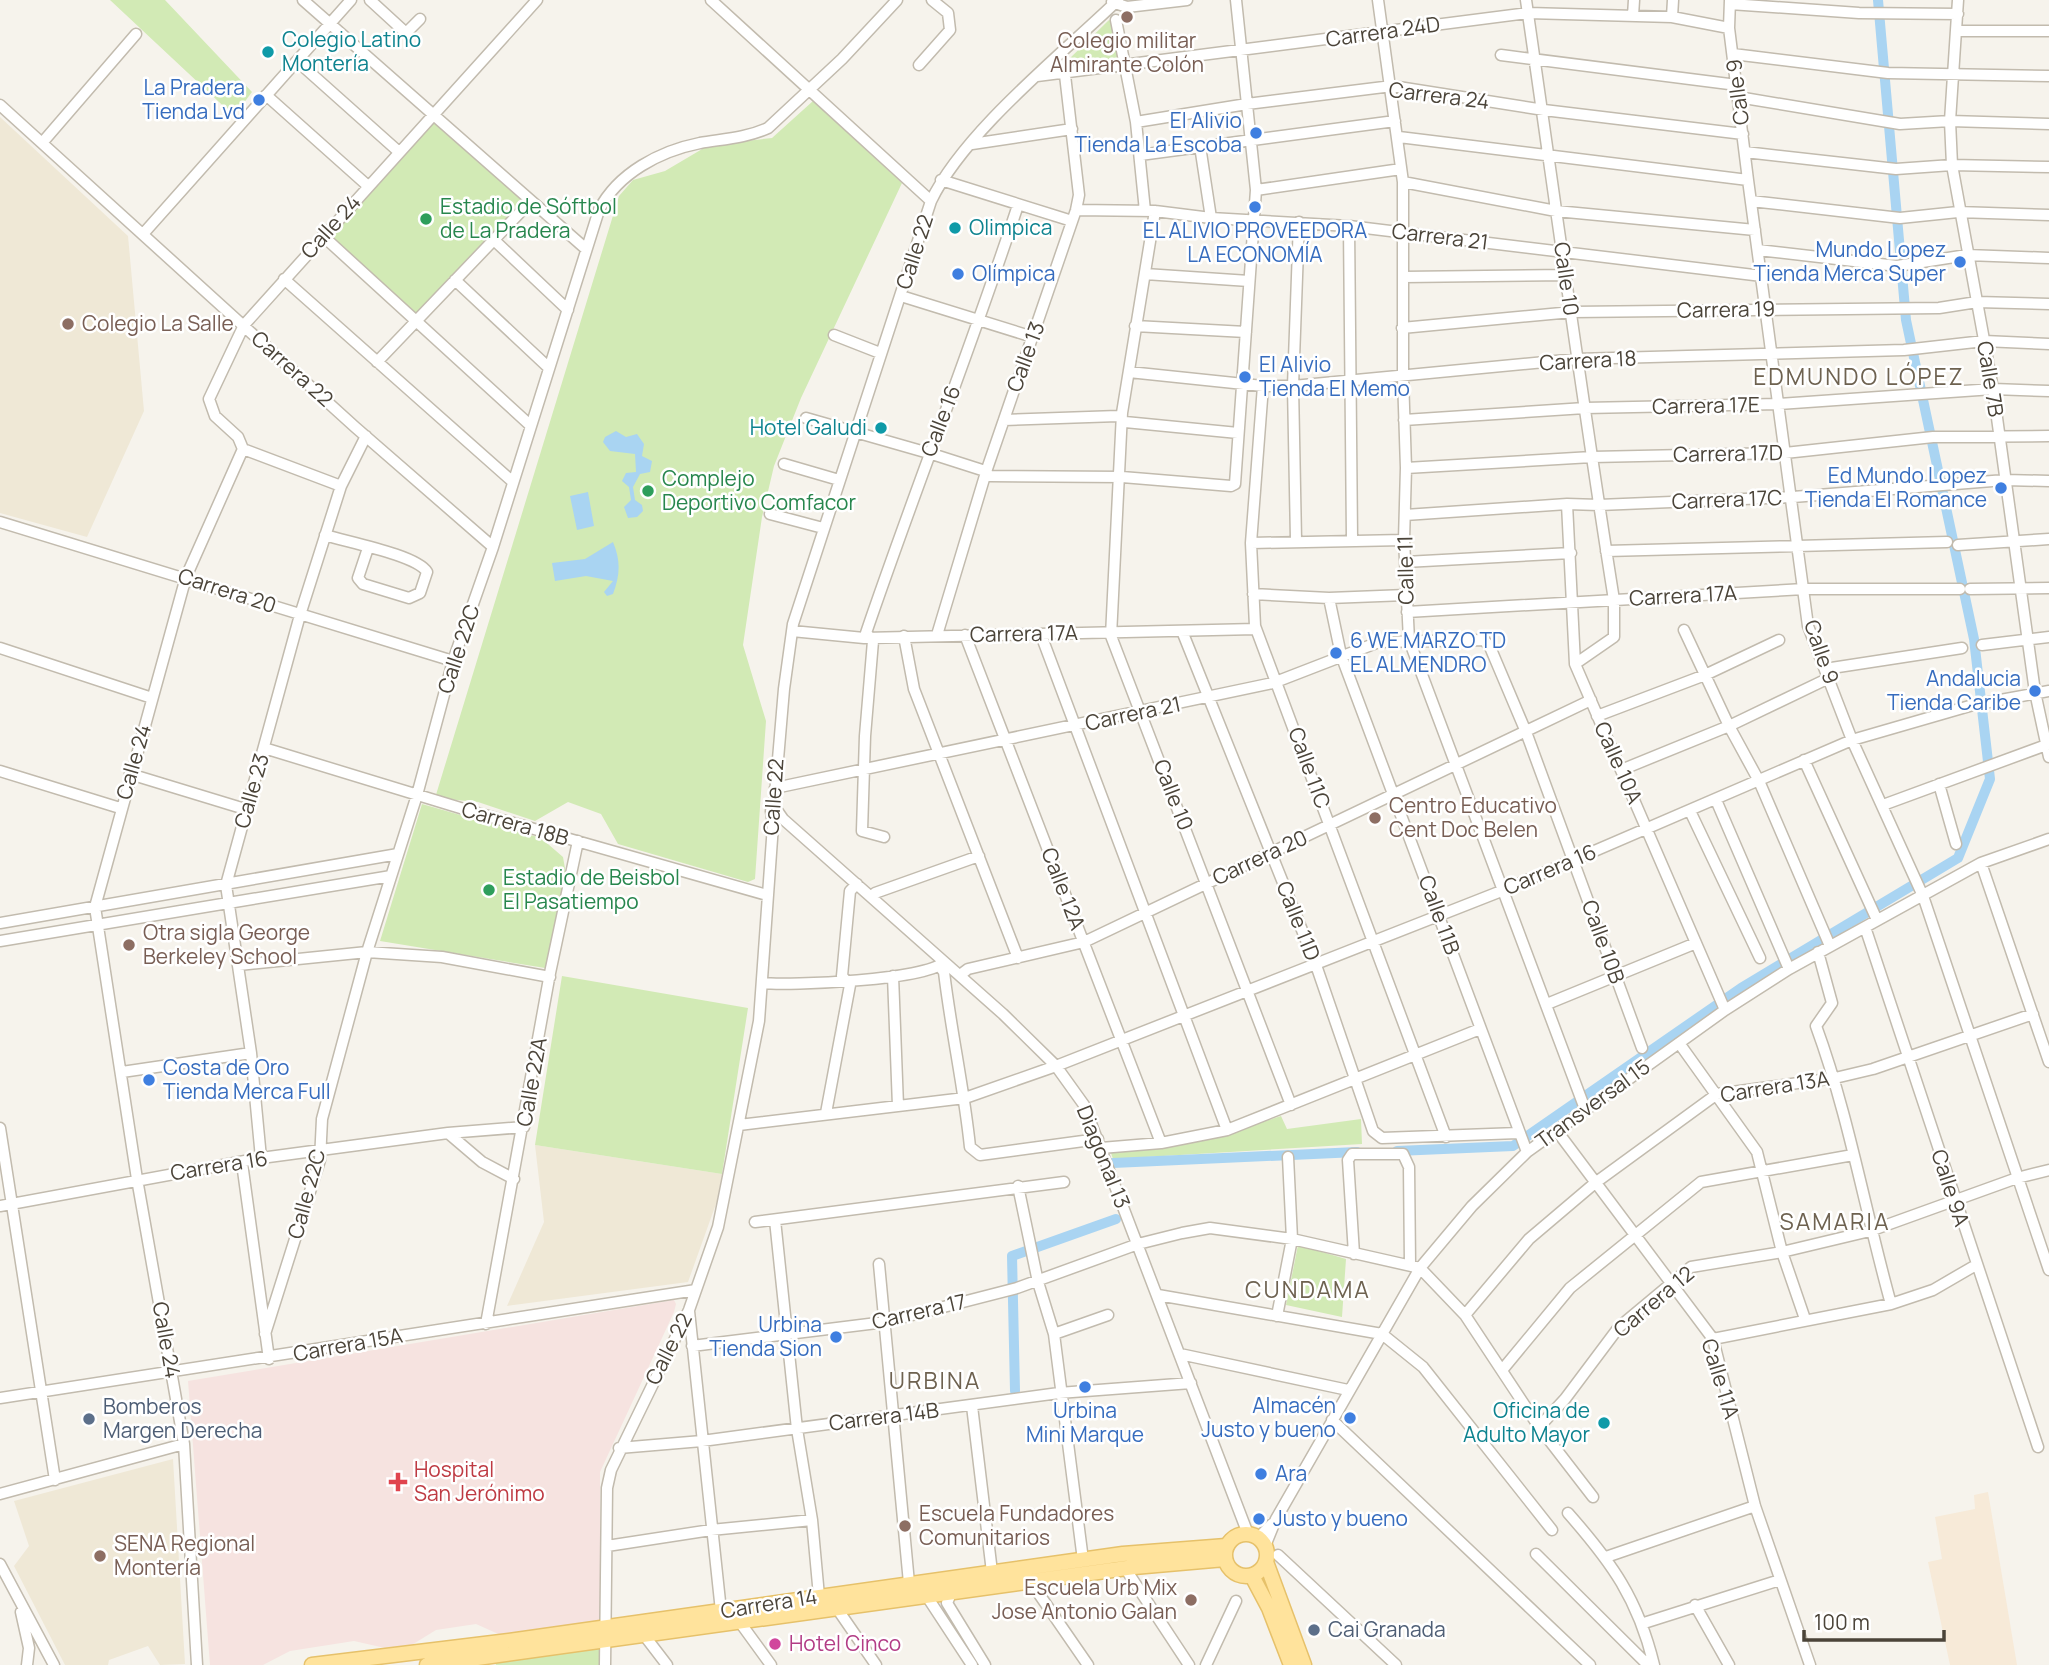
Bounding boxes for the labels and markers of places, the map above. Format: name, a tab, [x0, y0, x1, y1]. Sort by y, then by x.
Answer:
marker: Colegio militar Almirante Colón	[1119, 9, 1135, 25]
place label: Colegio Latino Montería	[282, 25, 421, 77]
place label: Colegio militar Almirante Colón	[1050, 26, 1204, 78]
marker: Colegio Latino Montería	[260, 44, 276, 60]
place label: La Pradera Tienda Lvd	[142, 73, 245, 125]
marker: La Pradera Tienda Lvd	[251, 92, 267, 108]
place label: El Alivio Tienda La Escoba	[1074, 106, 1242, 158]
marker: El Alivio Tienda La Escoba	[1248, 125, 1264, 141]
place label: Estadio de Sóftbol de La Pradera	[440, 192, 617, 244]
marker: EL ALIVIO PROVEEDORA LA ECONOMÍA	[1247, 199, 1263, 215]
marker: Estadio de Sóftbol de La Pradera	[418, 211, 434, 227]
place label: Olimpica	[969, 213, 1052, 241]
place label: EL ALIVIO PROVEEDORA LA ECONOMÍA	[1143, 216, 1367, 268]
marker: Olimpica	[947, 220, 963, 236]
place label: Mundo Lopez Tienda Merca Super	[1753, 235, 1946, 287]
marker: Mundo Lopez Tienda Merca Super	[1952, 254, 1968, 270]
place label: Olímpica	[972, 259, 1055, 287]
marker: Olímpica	[950, 266, 966, 282]
place label: Colegio La Salle	[82, 309, 234, 337]
marker: Colegio La Salle	[60, 316, 76, 332]
place label: El Alivio Tienda El Memo	[1259, 350, 1410, 402]
marker: El Alivio Tienda El Memo	[1237, 369, 1253, 385]
place label: Hotel Galudi	[750, 413, 867, 441]
marker: Hotel Galudi	[873, 420, 889, 436]
place label: Ed Mundo Lopez Tienda El Romance	[1805, 461, 1987, 513]
place label: Complejo Deportivo Comfacor	[662, 464, 856, 516]
marker: Ed Mundo Lopez Tienda El Romance	[1993, 480, 2009, 496]
marker: Complejo Deportivo Comfacor	[640, 483, 656, 499]
place label: 6 WE MARZO TD EL ALMENDRO	[1350, 626, 1506, 678]
marker: 6 WE MARZO TD EL ALMENDRO	[1328, 645, 1344, 661]
place label: Andalucia Tienda Caribe	[1887, 664, 2021, 716]
marker: Andalucia Tienda Caribe	[2027, 683, 2043, 699]
place label: Centro Educativo Cent Doc Belen	[1389, 791, 1557, 843]
marker: Centro Educativo Cent Doc Belen	[1367, 810, 1383, 826]
place label: Estadio de Beisbol El Pasatiempo	[503, 863, 680, 915]
marker: Estadio de Beisbol El Pasatiempo	[481, 882, 497, 898]
place label: Otra sigla George Berkeley School	[143, 918, 310, 970]
marker: Otra sigla George Berkeley School	[121, 937, 137, 953]
place label: Costa de Oro Tienda Merca Full	[163, 1053, 331, 1105]
marker: Costa de Oro Tienda Merca Full	[141, 1072, 157, 1088]
place label: Urbina Tienda Sion	[709, 1310, 822, 1362]
marker: Urbina Tienda Sion	[828, 1329, 844, 1345]
marker: Urbina Mini Marque	[1077, 1379, 1093, 1395]
place label: Almacén Justo y bueno	[1201, 1391, 1336, 1443]
place label: Bomberos Margen Derecha	[103, 1392, 262, 1444]
place label: Urbina Mini Marque	[1026, 1396, 1144, 1448]
place label: Oficina de Adulto Mayor	[1463, 1396, 1590, 1448]
marker: Almacén Justo y bueno	[1342, 1410, 1358, 1426]
marker: Bomberos Margen Derecha	[81, 1411, 97, 1427]
marker: Oficina de Adulto Mayor	[1596, 1415, 1612, 1431]
place label: Hospital San Jerónimo	[414, 1455, 545, 1507]
place label: Ara	[1275, 1459, 1307, 1487]
marker: Ara	[1253, 1466, 1269, 1482]
marker: Hospital San Jerónimo	[388, 1472, 408, 1492]
place label: Escuela Fundadores Comunitarios	[919, 1499, 1114, 1551]
place label: Justo y bueno	[1273, 1504, 1408, 1532]
marker: Justo y bueno	[1251, 1511, 1267, 1527]
marker: Escuela Fundadores Comunitarios	[897, 1518, 913, 1534]
place label: SENA Regional Montería	[114, 1529, 255, 1581]
marker: SENA Regional Montería	[92, 1548, 108, 1564]
place label: Escuela Urb Mix Jose Antonio Galan	[992, 1573, 1177, 1625]
marker: Escuela Urb Mix Jose Antonio Galan	[1183, 1592, 1199, 1608]
place label: Cai Granada	[1328, 1615, 1446, 1643]
marker: Cai Granada	[1306, 1622, 1322, 1638]
place label: Hotel Cinco	[789, 1629, 901, 1657]
marker: Hotel Cinco	[767, 1636, 783, 1652]

